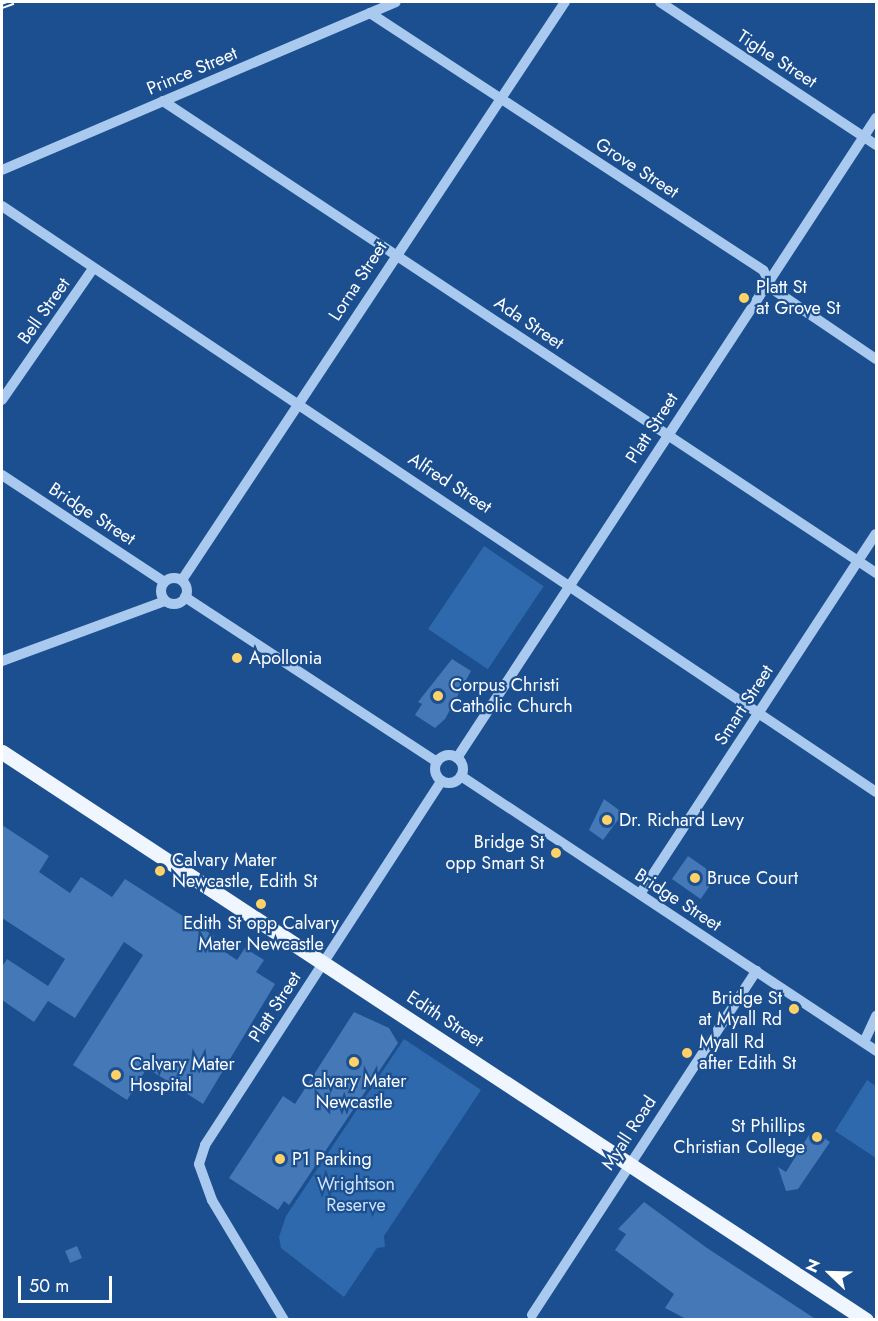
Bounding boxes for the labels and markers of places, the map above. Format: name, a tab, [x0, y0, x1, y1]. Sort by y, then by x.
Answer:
place label: Platt St at Grove St	[756, 277, 840, 320]
marker: Platt St at Grove St	[737, 291, 751, 305]
place label: Apollonia	[249, 647, 322, 669]
marker: Apollonia	[230, 651, 244, 665]
place label: Corpus Christi Catholic Church	[450, 675, 573, 718]
marker: Corpus Christi Catholic Church	[431, 689, 445, 703]
place label: Dr. Richard Levy	[619, 809, 744, 831]
marker: Dr. Richard Levy	[600, 813, 614, 827]
place label: Bridge St opp Smart St	[446, 832, 544, 874]
marker: Bridge St opp Smart St	[549, 846, 563, 860]
place label: Calvary Mater Newcastle, Edith St	[172, 850, 317, 892]
marker: Calvary Mater Newcastle, Edith St	[153, 864, 167, 878]
place label: Bruce Court	[707, 867, 798, 889]
marker: Bruce Court	[688, 871, 702, 885]
marker: Edith St opp Calvary Mater Newcastle	[254, 897, 268, 911]
place label: Edith St opp Calvary Mater Newcastle	[183, 913, 339, 956]
place label: Bridge St at Myall Rd	[698, 988, 782, 1030]
marker: Bridge St at Myall Rd	[787, 1002, 801, 1016]
place label: Myall Rd after Edith St	[699, 1032, 796, 1074]
marker: Myall Rd after Edith St	[680, 1046, 694, 1060]
place label: Calvary Mater Hospital	[130, 1054, 235, 1096]
marker: Calvary Mater Newcastle	[347, 1055, 361, 1069]
marker: Calvary Mater Hospital	[107, 1066, 125, 1084]
place label: Calvary Mater Newcastle	[302, 1071, 406, 1114]
place label: St Phillips Christian College	[673, 1116, 805, 1158]
marker: St Phillips Christian College	[810, 1130, 824, 1144]
place label: P1 Parking	[292, 1148, 372, 1170]
marker: P1 Parking	[273, 1152, 287, 1166]

